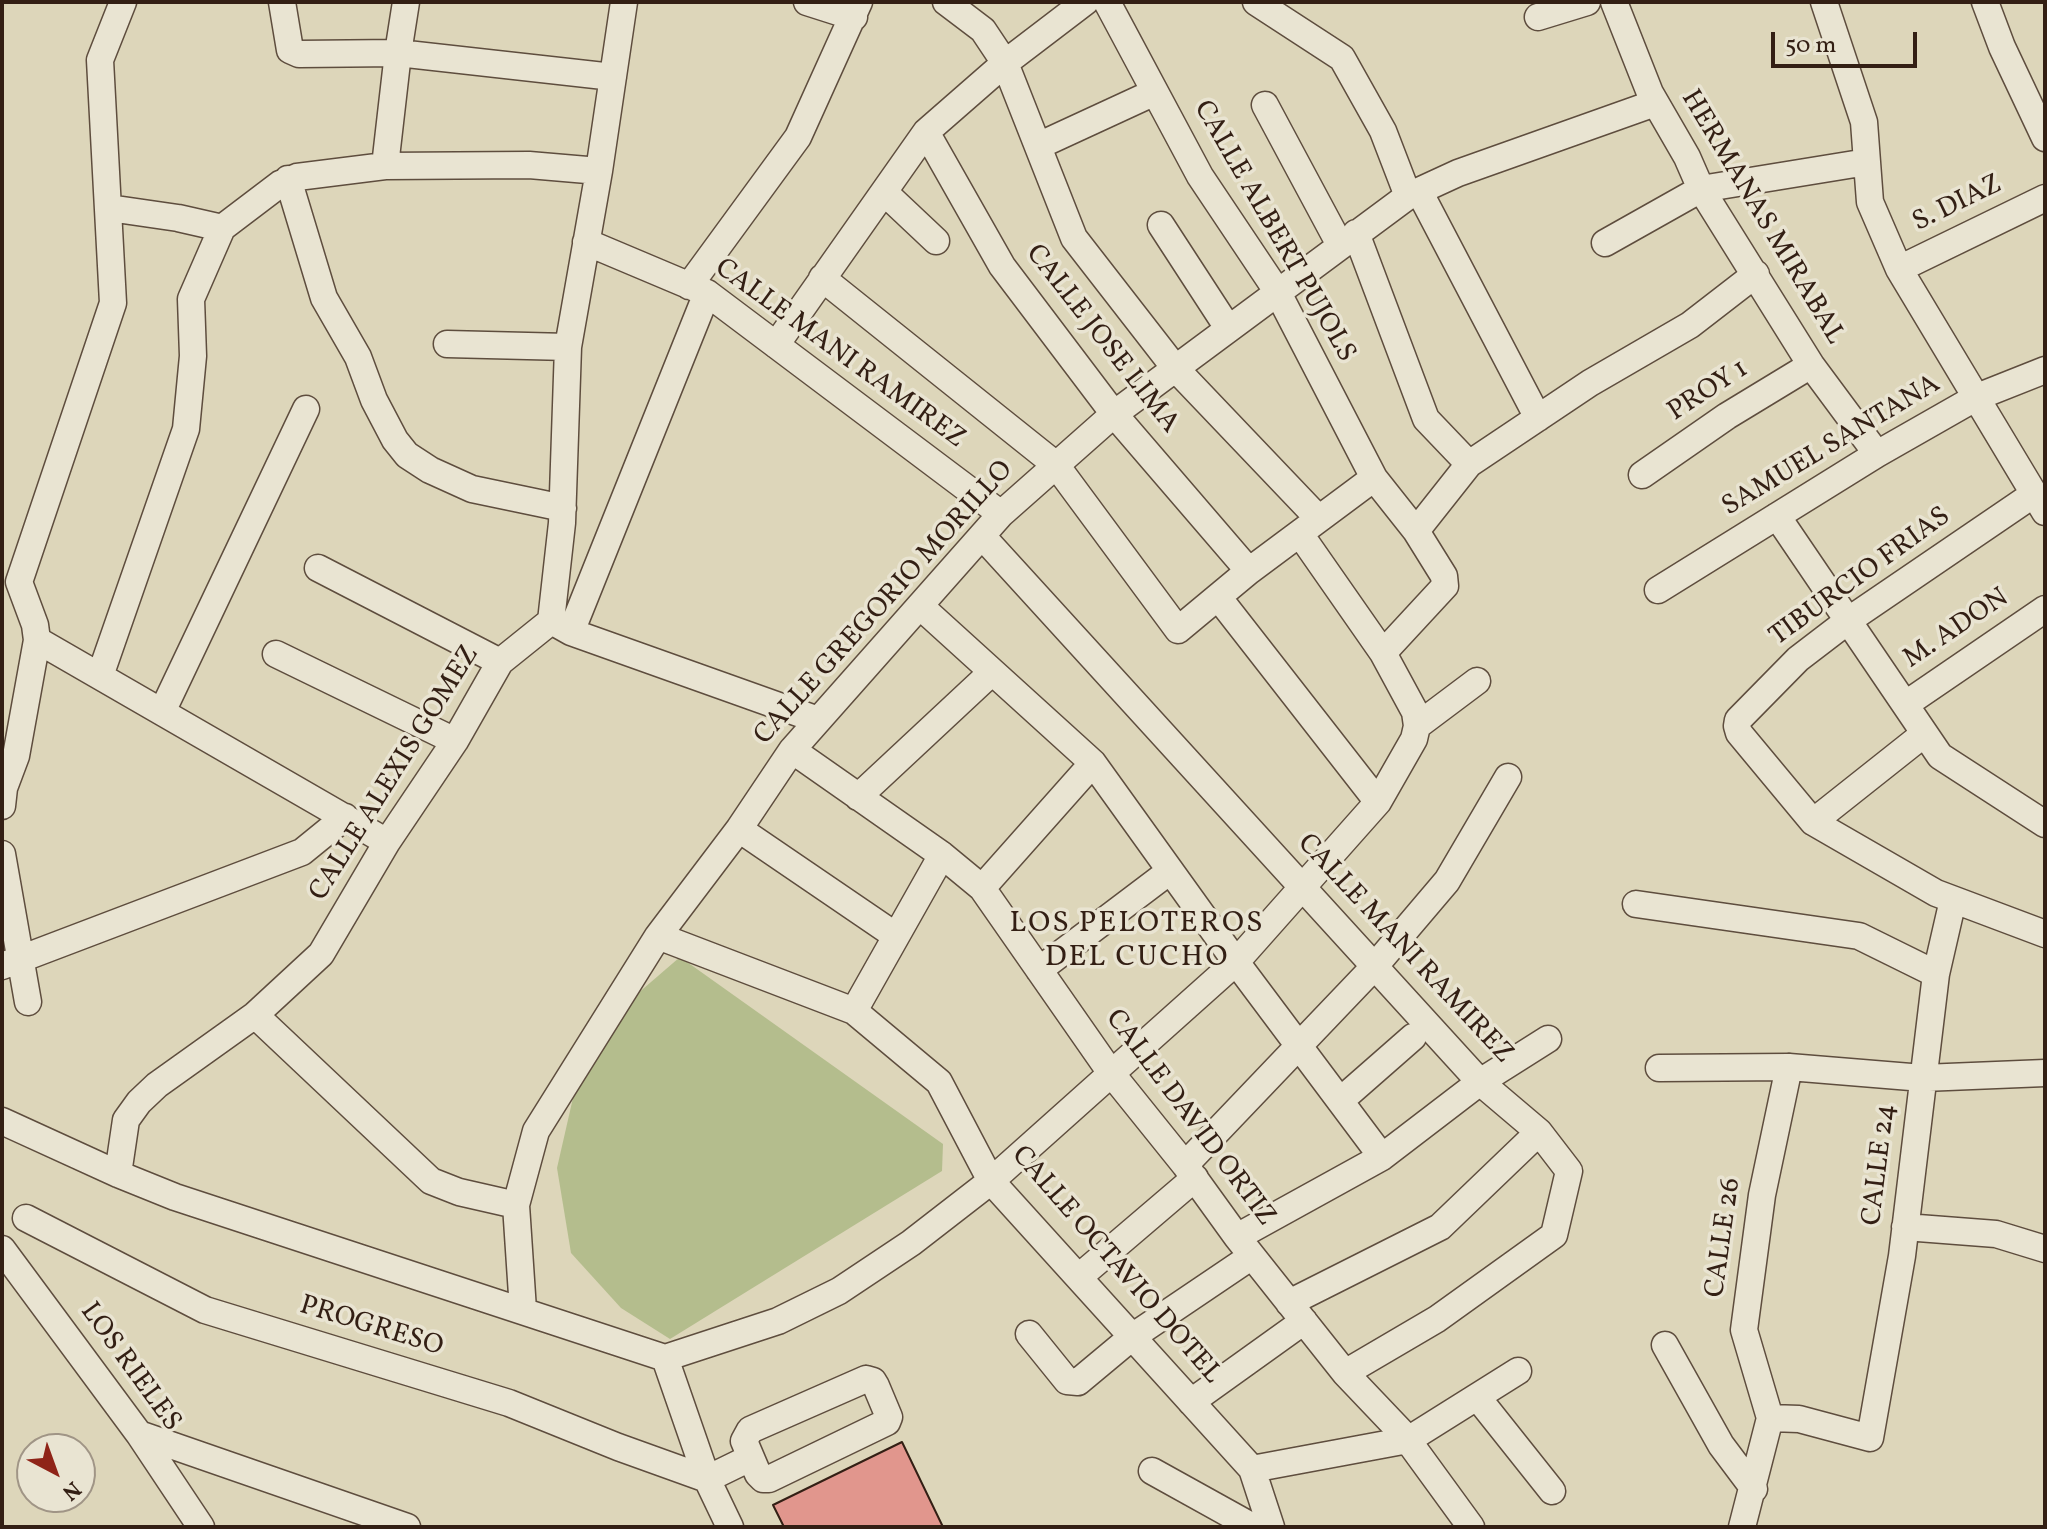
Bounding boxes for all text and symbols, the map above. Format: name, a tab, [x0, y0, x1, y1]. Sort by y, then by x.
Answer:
scale bar	[1775, 16, 1921, 66]
text: 50 m	[1785, 29, 1837, 63]
street label: HERMANAS MIRABAL	[1672, 85, 1850, 351]
street label: CALLE ALBERT PUJOLS	[1184, 95, 1362, 369]
street label: S. DIAZ	[1908, 169, 2008, 241]
street label: CALLE JOSE LIMA	[1017, 239, 1185, 441]
street label: CALLE MANI RAMIREZ	[707, 253, 971, 457]
street label: PROY 1	[1662, 354, 1756, 430]
street label: SAMUEL SANTANA	[1717, 369, 1947, 525]
street label: CALLE GREGORIO MORILLO	[748, 455, 1022, 753]
street label: TIBURCIO FRIAS	[1764, 501, 1958, 655]
street label: M. ADON	[1898, 583, 2016, 677]
street label: CALLE ALEXIS GOMEZ	[304, 640, 488, 908]
street label: CALLE MANI RAMIREZ	[1289, 828, 1519, 1072]
district label: LOS PELOTEROS DEL CUCHO	[1009, 907, 1265, 978]
street label: CALLE DAVID ORTIZ	[1097, 1004, 1281, 1234]
street label: CALLE 24	[1857, 1102, 1905, 1228]
street label: CALLE OCTAVIO DOTEL	[1003, 1140, 1227, 1392]
street label: CALLE 26	[1700, 1176, 1750, 1300]
street label: PROGRESO	[295, 1290, 447, 1366]
street label: LOS RIELES	[71, 1297, 187, 1439]
north arrow	[16, 1433, 96, 1513]
text: N	[55, 1473, 87, 1507]

